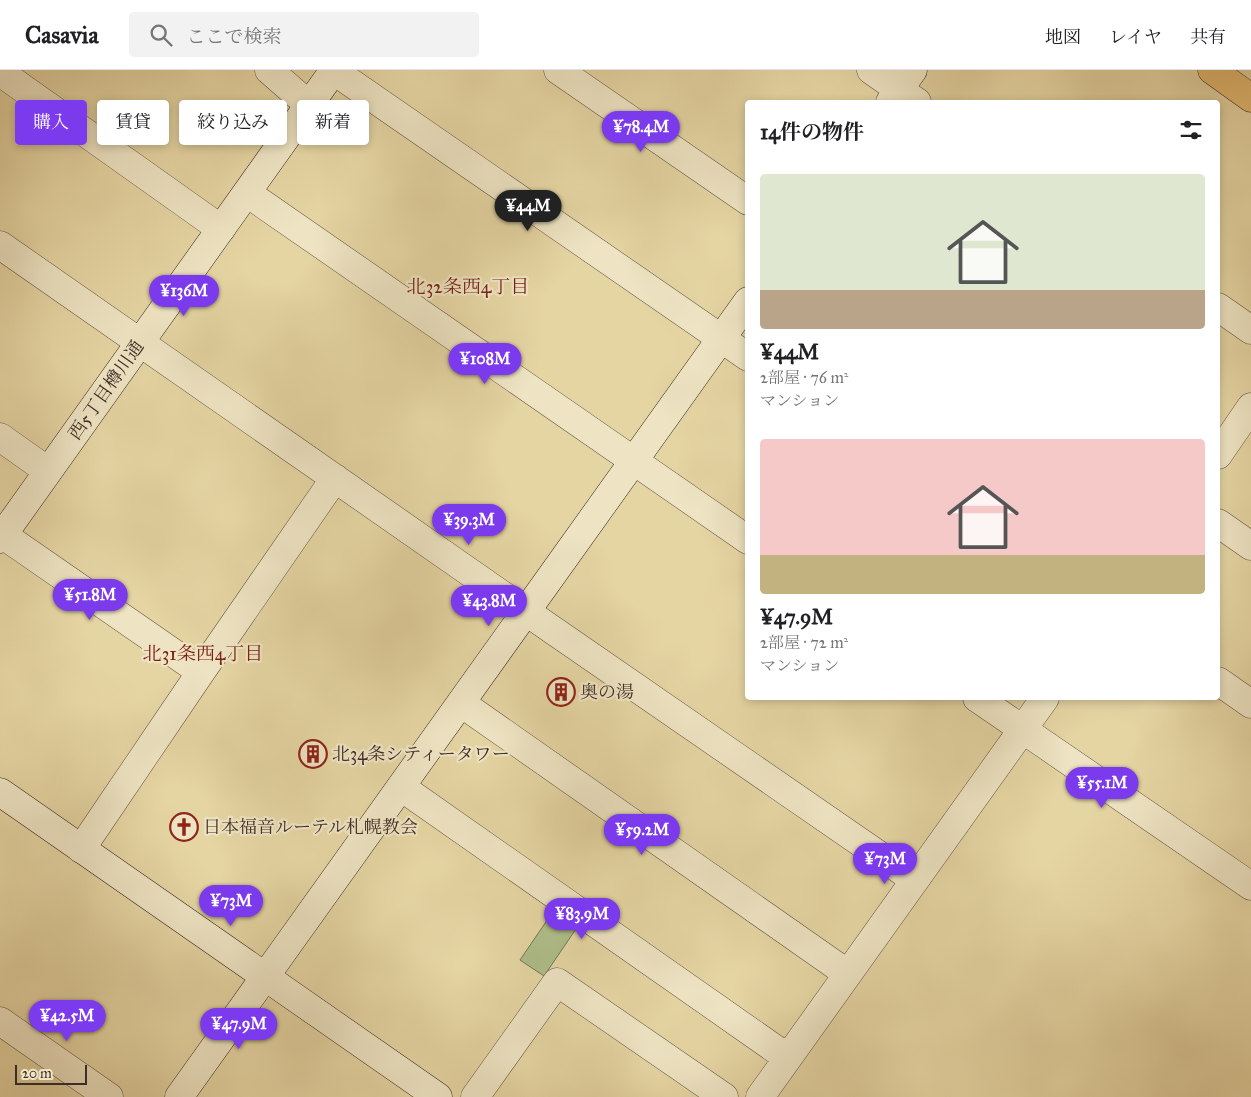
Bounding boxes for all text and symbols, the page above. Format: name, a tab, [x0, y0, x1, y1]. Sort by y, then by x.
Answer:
search box	[129, 12, 479, 57]
text: Casavia	[25, 20, 99, 50]
icon: search	[147, 21, 175, 49]
text: ここで検索	[187, 25, 282, 48]
text: 地図	[1045, 26, 1081, 48]
text: レイヤ	[1109, 26, 1162, 48]
text: 共有	[1190, 26, 1226, 48]
chip: 購入	[15, 100, 87, 145]
chip: 賃貸	[97, 100, 169, 145]
chip: 絞り込み	[179, 100, 287, 145]
chip: 新着	[297, 100, 369, 145]
pin: ¥78.4M	[600, 111, 682, 153]
icon: filters	[1177, 116, 1205, 144]
text: ¥78.4M	[613, 117, 669, 136]
text: 14件の物件	[760, 119, 864, 145]
pin: ¥44M	[498, 190, 558, 232]
text: ¥44M	[506, 196, 550, 215]
icon: home	[938, 207, 1028, 297]
pin: ¥136M	[149, 274, 219, 317]
district label: 北32条西4丁目	[407, 275, 529, 298]
text: ¥136M	[160, 281, 208, 300]
street label: 西5丁目樽川通	[64, 336, 148, 444]
text: ¥44M	[760, 339, 819, 365]
pin: ¥108M	[450, 342, 520, 385]
text: ¥108M	[459, 349, 511, 368]
text: 2部屋 · 76 m²	[760, 368, 849, 387]
text: マンション	[760, 391, 839, 410]
icon: home	[938, 472, 1028, 562]
pin: ¥39.3M	[428, 504, 510, 546]
text: ¥39.3M	[443, 510, 495, 529]
pin: ¥51.8M	[49, 578, 131, 621]
pin: ¥43.8M	[448, 584, 530, 627]
text: ¥51.8M	[64, 585, 116, 604]
text: ¥43.8M	[462, 591, 516, 610]
text: ¥47.9M	[760, 604, 833, 630]
text: 2部屋 · 72 m²	[760, 633, 848, 652]
district label: 北31条西4丁目	[143, 642, 263, 665]
text: マンション	[760, 656, 839, 675]
building icon: 奥の湯	[546, 677, 576, 707]
place label: 奥の湯	[580, 681, 634, 703]
building icon: 北34条シティータワー	[298, 739, 328, 769]
place label: 北34条シティータワー	[332, 743, 510, 765]
pin: ¥55.1M	[1061, 766, 1143, 809]
text: ¥55.1M	[1076, 773, 1128, 792]
church icon: 日本福音ルーテル札幌教会	[169, 812, 199, 842]
pin: ¥59.2M	[601, 814, 683, 856]
place label: 日本福音ルーテル札幌教会	[203, 816, 418, 838]
text: ¥59.2M	[615, 820, 669, 839]
pin: ¥73M	[855, 842, 915, 885]
text: ¥73M	[864, 849, 906, 868]
pin: ¥73M	[201, 884, 261, 927]
text: ¥73M	[210, 891, 252, 910]
pin: ¥83.9M	[541, 898, 623, 940]
text: ¥83.9M	[555, 904, 609, 923]
pin: ¥42.5M	[26, 1000, 108, 1042]
text: ¥42.5M	[40, 1006, 94, 1025]
pin: ¥47.9M	[198, 1008, 280, 1050]
text: ¥47.9M	[211, 1014, 267, 1033]
scale bar	[15, 1062, 88, 1085]
text: 20 m	[22, 1065, 52, 1082]

